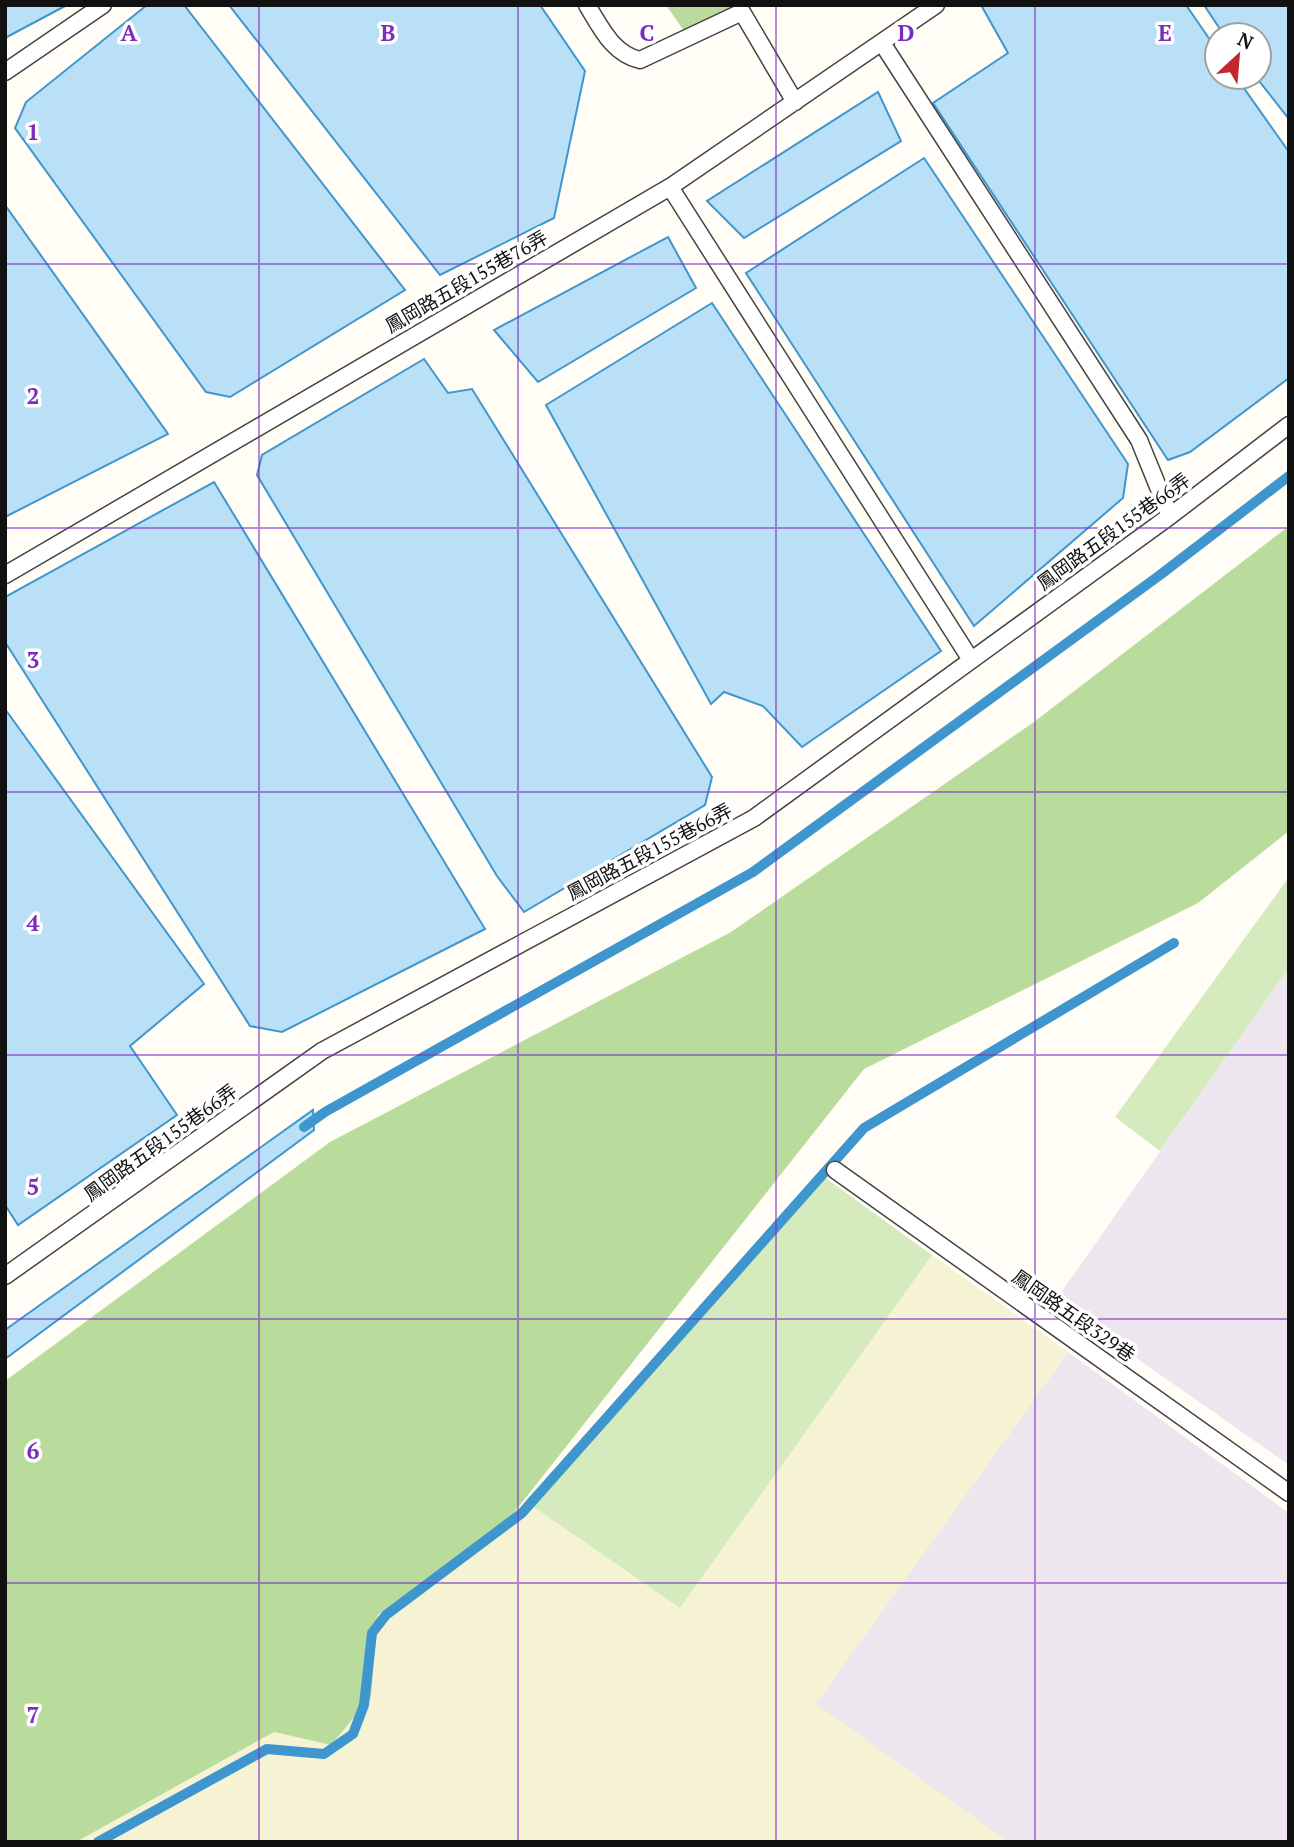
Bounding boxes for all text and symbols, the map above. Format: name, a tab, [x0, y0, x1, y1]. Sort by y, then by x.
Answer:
text: A	[121, 17, 138, 48]
text: B	[381, 17, 396, 48]
text: C	[640, 17, 655, 48]
text: D	[898, 17, 915, 48]
text: E	[1158, 17, 1172, 48]
north arrow	[1203, 21, 1273, 91]
text: N	[1234, 26, 1258, 55]
text: 1	[27, 116, 40, 147]
street label: 鳳岡路五段155巷76弄	[380, 224, 552, 338]
text: 2	[27, 380, 40, 411]
street label: 鳳岡路五段155巷66弄	[1031, 467, 1195, 595]
text: 3	[27, 644, 40, 675]
street label: 鳳岡路五段155巷66弄	[562, 797, 736, 905]
text: 4	[27, 907, 40, 938]
street label: 鳳岡路五段155巷66弄	[78, 1078, 242, 1206]
text: 5	[27, 1171, 40, 1202]
street label: 鳳岡路五段329巷	[1008, 1263, 1140, 1367]
text: 6	[27, 1435, 40, 1466]
text: 7	[27, 1699, 40, 1730]

